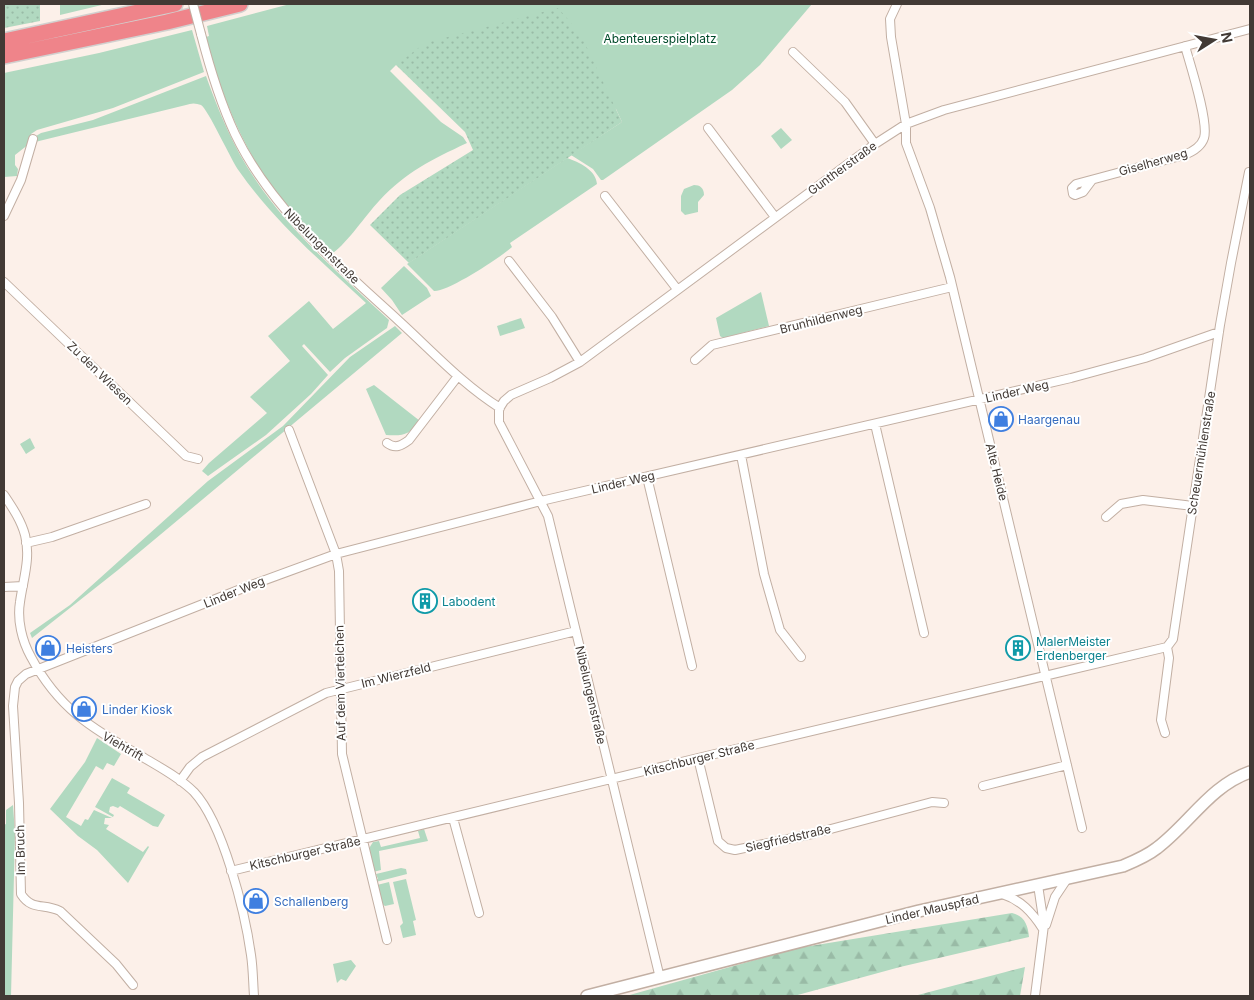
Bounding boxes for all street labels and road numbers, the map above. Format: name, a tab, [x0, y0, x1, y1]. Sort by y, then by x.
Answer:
street label: Guntherstraße	[805, 138, 879, 198]
street label: Giselherweg	[1117, 145, 1189, 179]
street label: Nibelungenstraße	[281, 205, 363, 287]
street label: Brunhildenweg	[778, 301, 864, 337]
street label: Zu den Wiesen	[64, 338, 136, 408]
street label: Linder Weg	[984, 376, 1050, 406]
street label: Scheuermühlenstraße	[1184, 390, 1218, 516]
street label: Alte Heide	[983, 442, 1011, 502]
street label: Linder Weg	[590, 467, 656, 497]
street label: Linder Weg	[201, 573, 267, 611]
street label: Auf dem Viertelchen	[331, 625, 349, 741]
street label: Nibelungenstraße	[572, 644, 610, 746]
street label: Im Wierzfeld	[360, 659, 432, 691]
street label: Viehtrift	[100, 728, 146, 764]
street label: Kitschburger Straße	[642, 737, 756, 779]
street label: Siegfriedstraße	[744, 821, 832, 855]
street label: Im Bruch	[12, 825, 28, 875]
street label: Kitschburger Straße	[248, 833, 362, 873]
street label: Linder Mauspfad	[884, 891, 980, 927]

